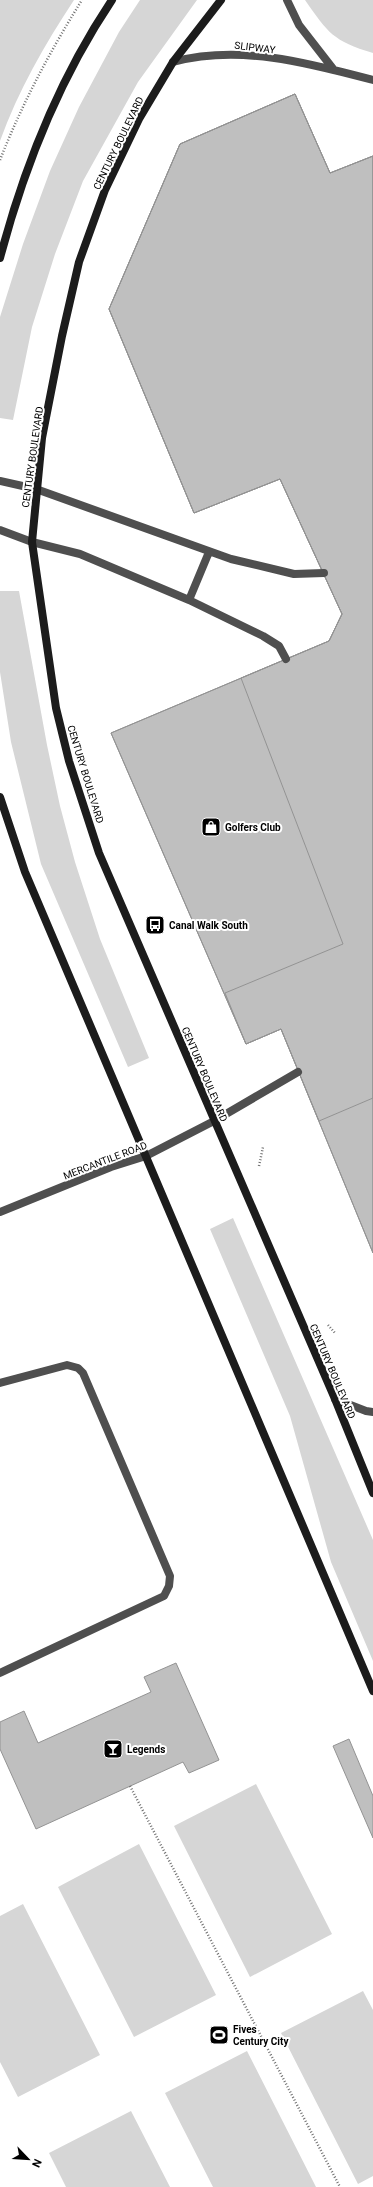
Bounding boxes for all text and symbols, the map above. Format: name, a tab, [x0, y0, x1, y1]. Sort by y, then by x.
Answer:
street label: SLIPWAY	[234, 40, 276, 55]
street label: CENTURY BOULEVARD	[91, 95, 146, 191]
street label: CENTURY BOULEVARD	[20, 406, 45, 508]
street label: CENTURY BOULEVARD	[65, 724, 106, 825]
shop icon: Golfers Club	[200, 816, 222, 838]
place label: Golfers Club	[225, 822, 281, 833]
bus stop icon: Canal Walk South	[144, 914, 166, 936]
place label: Canal Walk South	[169, 920, 248, 931]
street label: CENTURY BOULEVARD	[180, 1025, 230, 1123]
street label: MERCANTILE ROAD	[62, 1139, 149, 1182]
street label: CENTURY BOULEVARD	[308, 1322, 358, 1420]
bar icon: Legends	[102, 1738, 124, 1760]
place label: Legends	[127, 1744, 165, 1755]
sports icon: Fives Century City	[208, 2024, 230, 2046]
place label: Fives Century City	[233, 2024, 289, 2047]
north arrow	[8, 2139, 48, 2179]
text: N	[29, 2157, 44, 2169]

